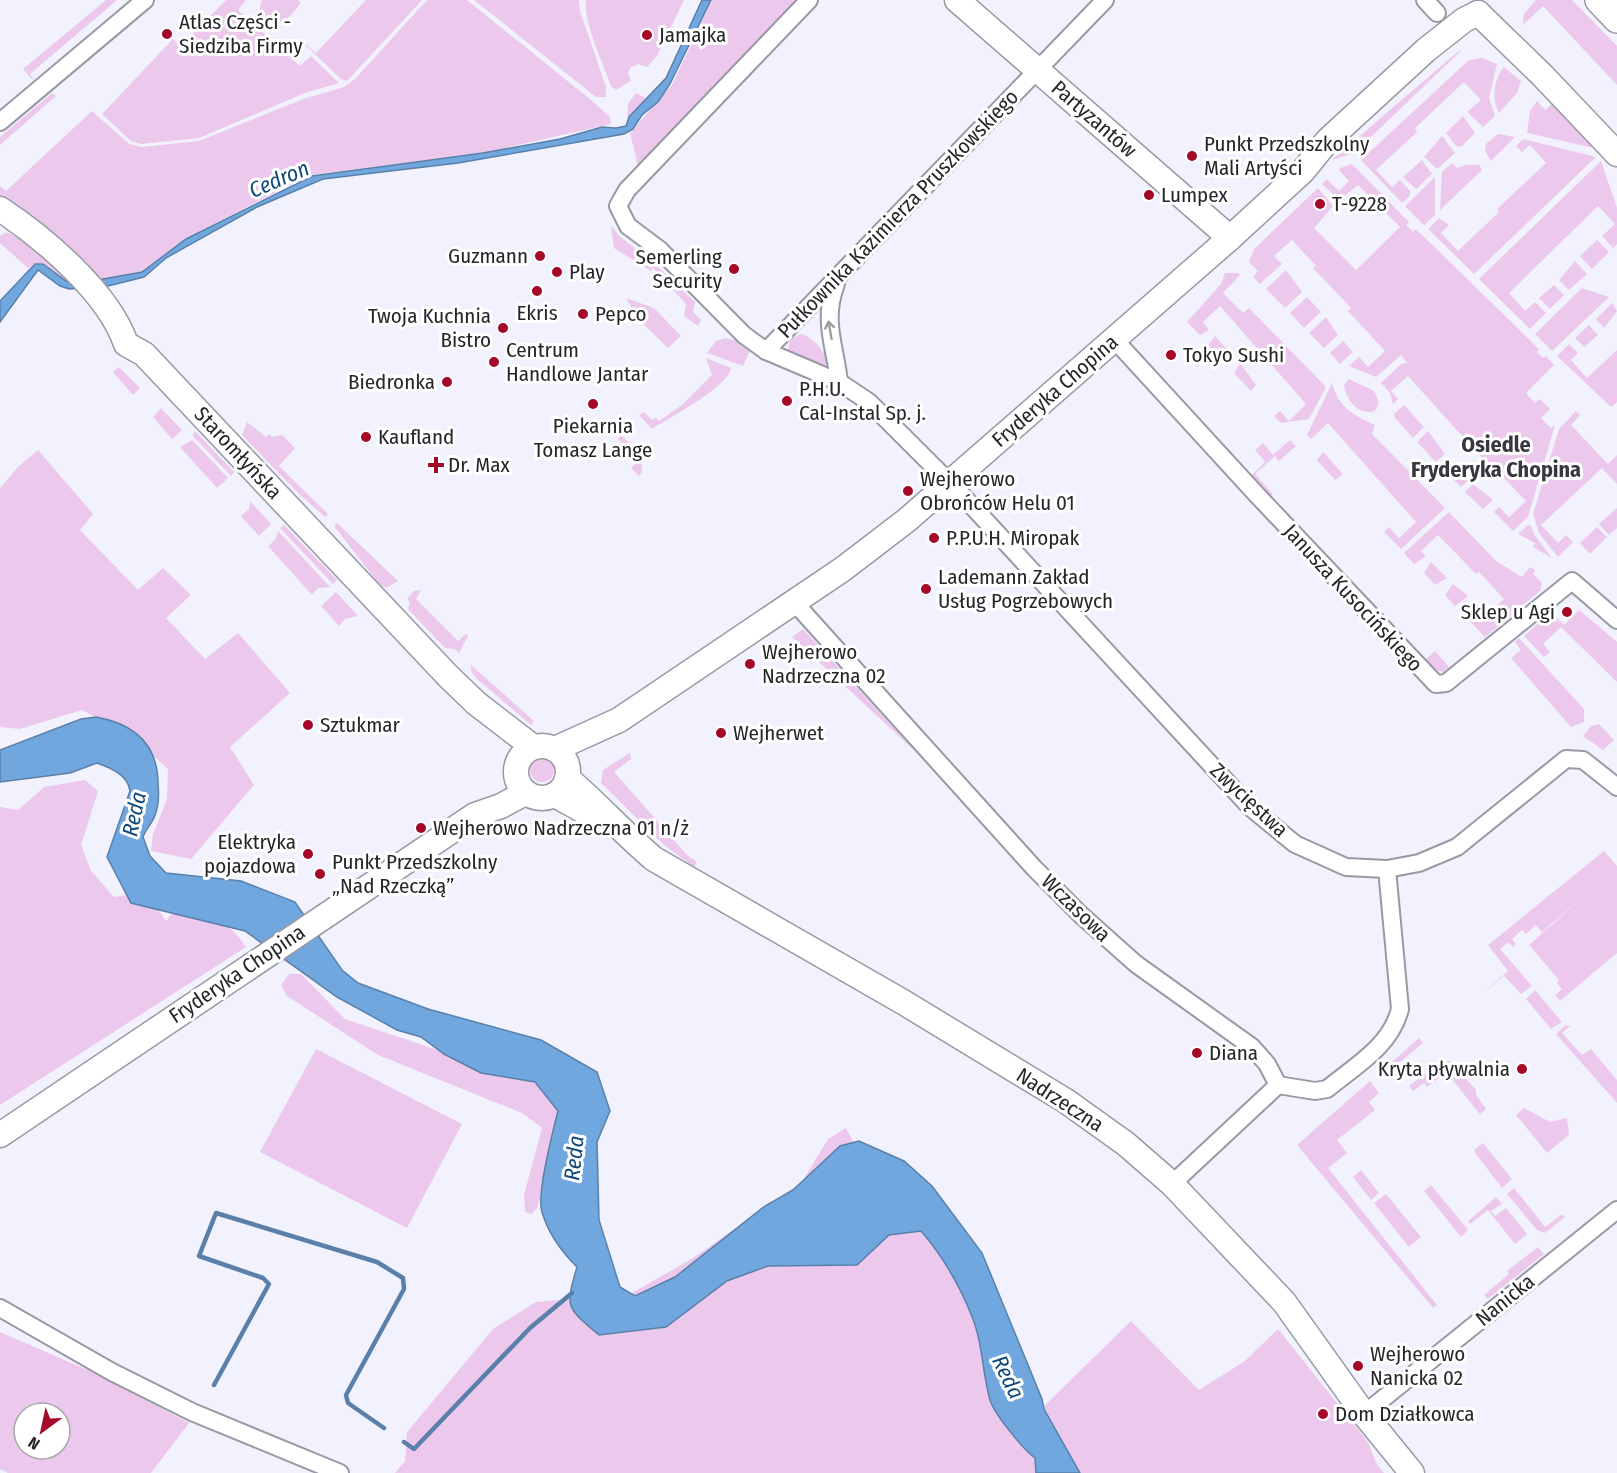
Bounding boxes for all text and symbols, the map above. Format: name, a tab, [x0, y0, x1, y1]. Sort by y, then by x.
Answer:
place label: Atlas Części - Siedziba Firmy	[179, 9, 303, 59]
place label: Jamajka	[659, 22, 726, 48]
marker: Atlas Części - Siedziba Firmy	[160, 27, 174, 41]
marker: Jamajka	[640, 28, 654, 42]
street label: Partyzantów	[1046, 75, 1142, 163]
street label: Pułkownika Kazimierza Pruszkowskiego	[772, 84, 1024, 344]
place label: Punkt Przedszkolny Mali Artyści	[1204, 131, 1370, 181]
marker: Punkt Przedszkolny Mali Artyści	[1185, 149, 1199, 163]
water label: Cedron	[245, 154, 313, 204]
place label: Lumpex	[1161, 182, 1228, 208]
marker: Lumpex	[1142, 188, 1156, 202]
place label: T-9228	[1332, 191, 1387, 217]
marker: T-9228	[1313, 197, 1327, 211]
place label: Guzmann	[448, 243, 528, 269]
place label: Semerling Security	[636, 244, 723, 294]
marker: Guzmann	[533, 249, 547, 263]
place label: Play	[569, 259, 605, 285]
marker: Semerling Security	[727, 262, 741, 276]
marker: Play	[550, 265, 564, 279]
marker: Ekris	[530, 284, 544, 298]
place label: Ekris	[516, 300, 558, 326]
place label: Pepco	[595, 301, 647, 327]
place label: Twoja Kuchnia Bistro	[368, 303, 491, 353]
marker: Pepco	[576, 307, 590, 321]
marker: Twoja Kuchnia Bistro	[496, 321, 510, 335]
one-way arrow	[824, 321, 835, 340]
street label: Fryderyka Chopina	[987, 329, 1123, 453]
place label: Centrum Handlowe Jantar	[506, 337, 649, 387]
place label: Tokyo Sushi	[1183, 342, 1284, 368]
marker: Tokyo Sushi	[1164, 348, 1178, 362]
marker: Centrum Handlowe Jantar	[487, 355, 501, 369]
place label: Biedronka	[348, 369, 435, 395]
marker: Biedronka	[440, 375, 454, 389]
place label: P.H.U. Cal-Instal Sp. j.	[799, 376, 926, 426]
marker: P.H.U. Cal-Instal Sp. j.	[780, 394, 794, 408]
marker: Piekarnia Tomasz Lange	[586, 397, 600, 411]
street label: Staromłyńska	[189, 401, 287, 505]
place label: Piekarnia Tomasz Lange	[534, 413, 652, 463]
place label: Kaufland	[378, 424, 454, 450]
marker: Kaufland	[359, 430, 373, 444]
district label: Osiedle Fryderyka Chopina	[1411, 431, 1581, 483]
place label: Dr. Max	[448, 452, 510, 478]
marker: Dr. Max	[429, 458, 443, 472]
place label: Wejherowo Obrońców Helu 01	[920, 466, 1075, 516]
marker: Wejherowo Obrońców Helu 01	[901, 484, 915, 498]
street label: Janusza Kusocińskiego	[1278, 519, 1428, 677]
place label: P.P.U.H. Miropak	[946, 525, 1080, 551]
marker: P.P.U.H. Miropak	[927, 531, 941, 545]
place label: Lademann Zakład Usług Pogrzebowych	[938, 564, 1113, 614]
marker: Lademann Zakład Usług Pogrzebowych	[919, 582, 933, 596]
place label: Sklep u Agi	[1461, 599, 1555, 625]
marker: Sklep u Agi	[1560, 605, 1574, 619]
place label: Wejherowo Nadrzeczna 02	[762, 639, 885, 689]
marker: Wejherowo Nadrzeczna 02	[743, 657, 757, 671]
place label: Sztukmar	[320, 712, 401, 738]
marker: Sztukmar	[301, 718, 315, 732]
place label: Wejherwet	[733, 720, 824, 746]
marker: Wejherwet	[714, 726, 728, 740]
street label: Zwycięstwa	[1205, 757, 1293, 843]
water label: Reda	[116, 789, 152, 839]
place label: Wejherowo Nadrzeczna 01 n/ż	[433, 815, 689, 841]
marker: Wejherowo Nadrzeczna 01 n/ż	[414, 821, 428, 835]
place label: Elektryka pojazdowa	[204, 829, 296, 879]
marker: Elektryka pojazdowa	[301, 847, 315, 861]
place label: Punkt Przedszkolny „Nad Rzeczką”	[332, 849, 498, 899]
marker: Punkt Przedszkolny „Nad Rzeczką”	[313, 867, 327, 881]
street label: Wczasowa	[1036, 869, 1116, 947]
street label: Fryderyka Chopina	[164, 919, 310, 1029]
place label: Diana	[1209, 1040, 1258, 1066]
marker: Diana	[1190, 1046, 1204, 1060]
place label: Kryta pływalnia	[1378, 1056, 1510, 1082]
street label: Nadrzeczna	[1012, 1062, 1108, 1138]
marker: Kryta pływalnia	[1515, 1062, 1529, 1076]
water label: Reda	[558, 1134, 590, 1182]
street label: Nanicka	[1470, 1268, 1540, 1332]
place label: Wejherowo Nanicka 02	[1370, 1341, 1465, 1391]
water label: Reda	[986, 1351, 1030, 1403]
marker: Wejherowo Nanicka 02	[1351, 1359, 1365, 1373]
north arrow	[12, 1401, 72, 1461]
place label: Dom Działkowca	[1335, 1401, 1475, 1427]
marker: Dom Działkowca	[1316, 1407, 1330, 1421]
text: N	[25, 1433, 43, 1454]

